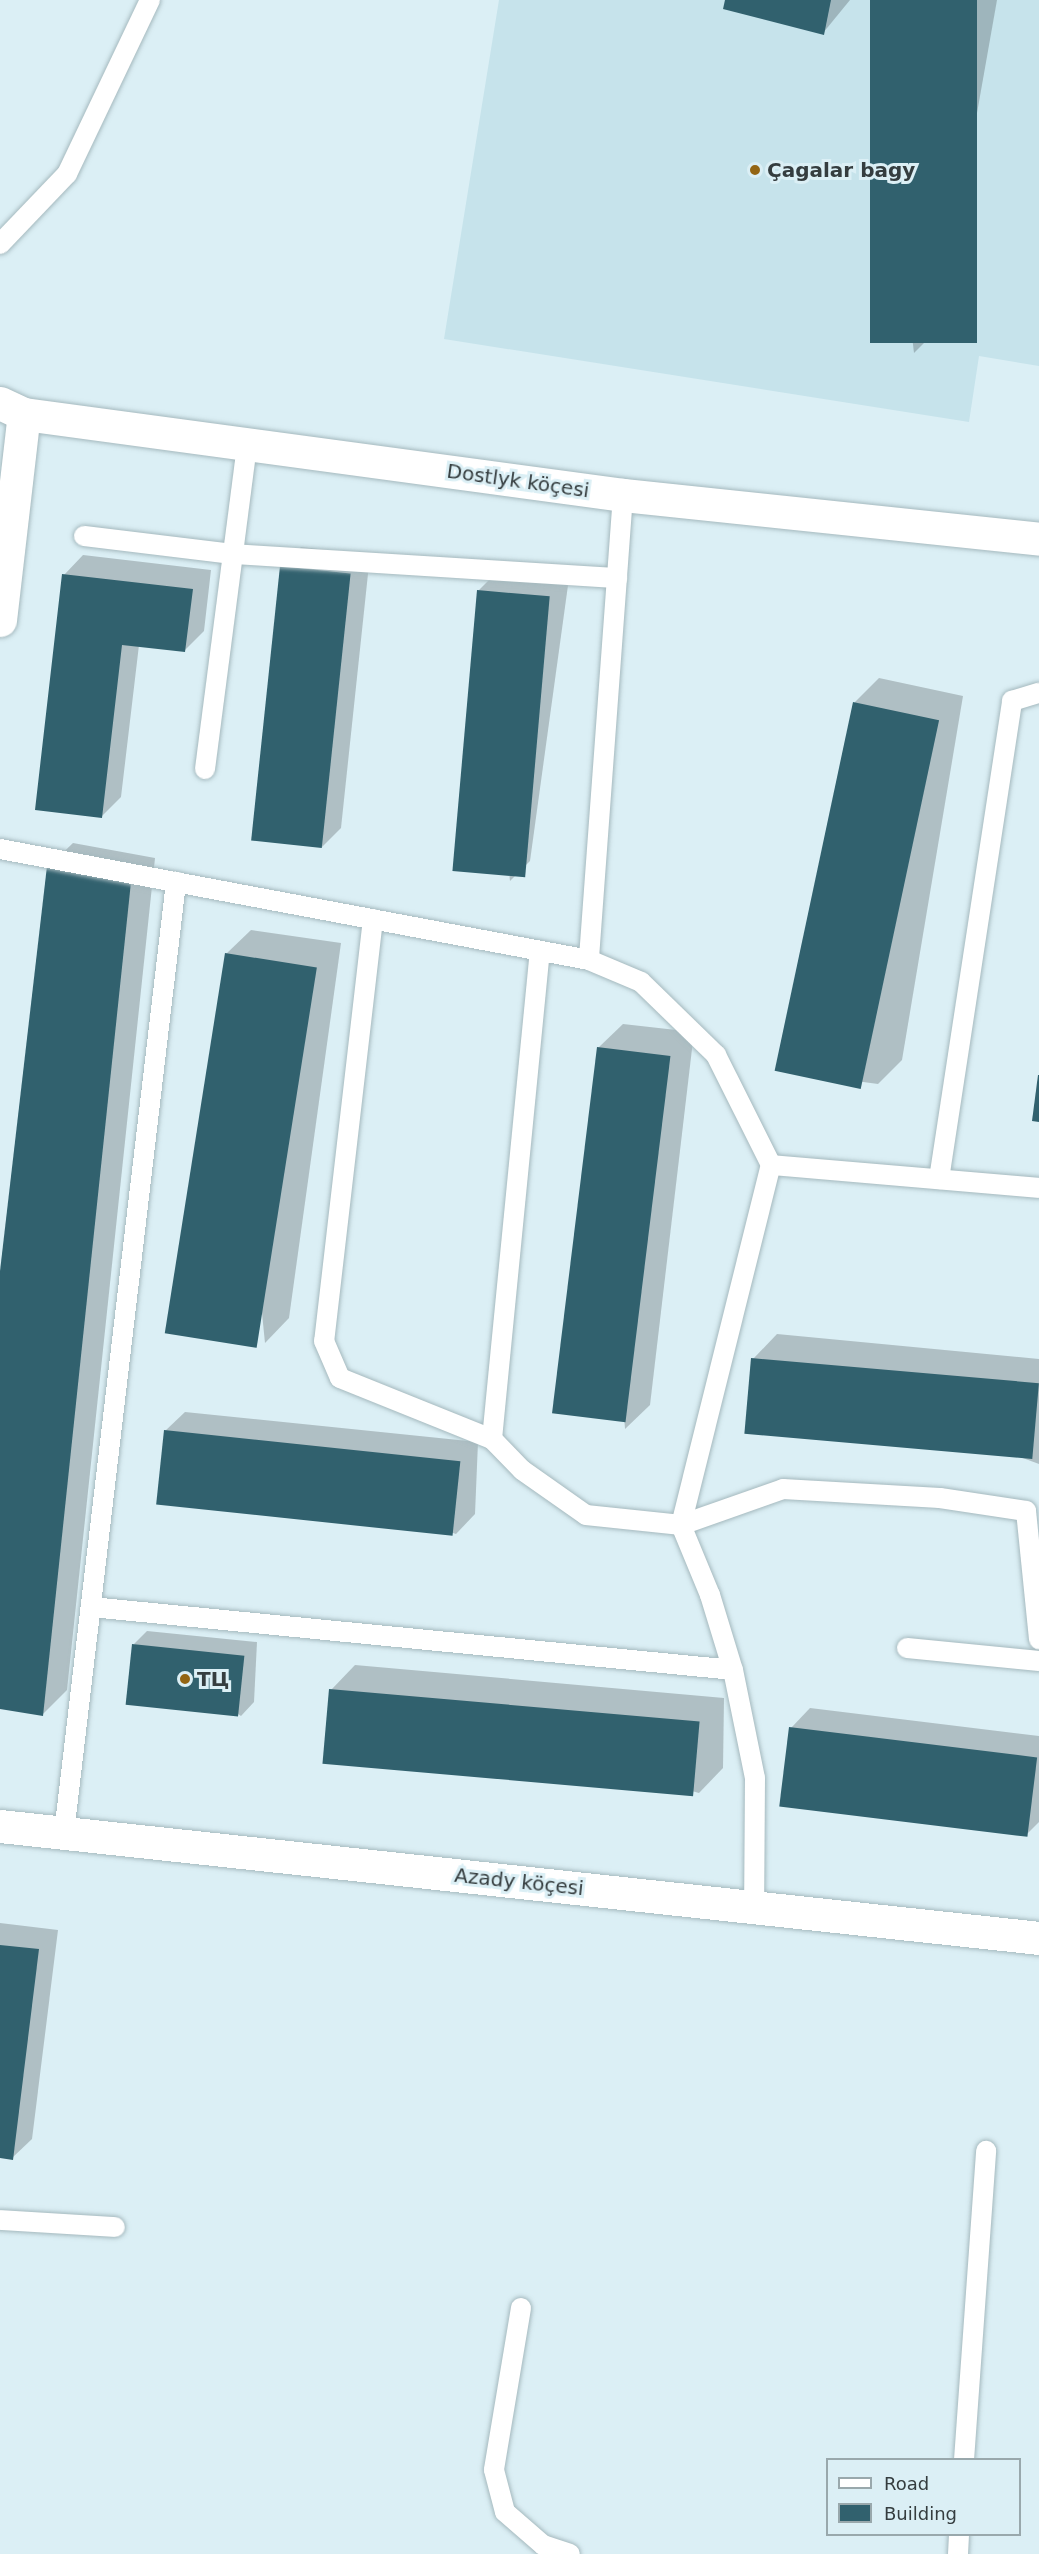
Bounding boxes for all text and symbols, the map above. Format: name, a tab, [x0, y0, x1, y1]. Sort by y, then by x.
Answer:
place label: Çagalar bagy	[767, 158, 915, 182]
marker: Çagalar bagy	[748, 163, 762, 177]
street label: Dostlyk köçesi	[445, 459, 591, 503]
place label: ТЦ	[197, 1667, 229, 1691]
marker: ТЦ	[178, 1672, 192, 1686]
street label: Azady köçesi	[453, 1863, 585, 1901]
legend	[826, 2458, 1021, 2536]
text: Road	[884, 2473, 929, 2494]
text: Building	[884, 2503, 957, 2524]

